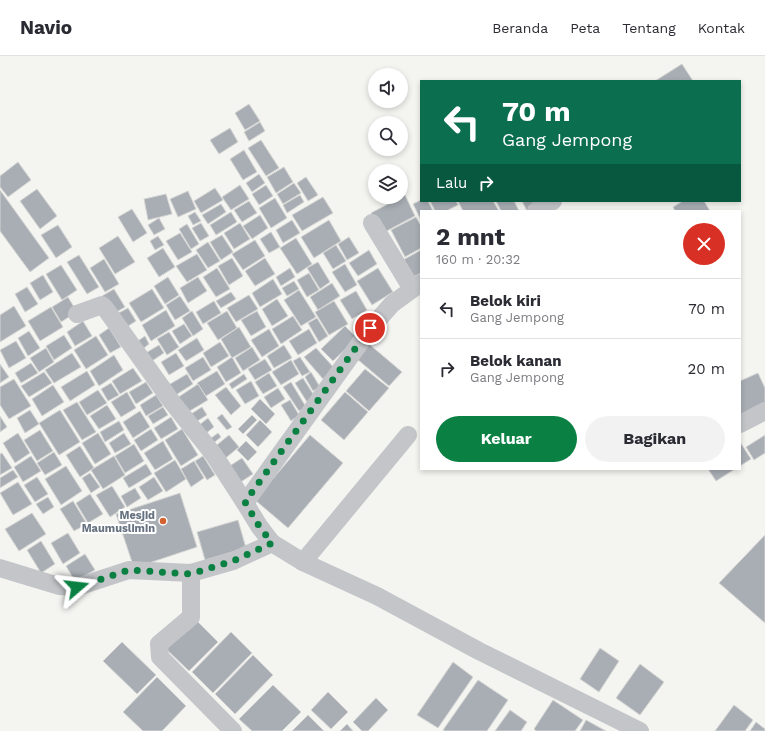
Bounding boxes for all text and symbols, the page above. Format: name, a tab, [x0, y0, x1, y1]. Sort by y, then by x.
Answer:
text: Navio	[20, 16, 72, 39]
text: Beranda	[492, 20, 548, 36]
text: Peta	[570, 20, 600, 36]
text: Tentang	[622, 20, 676, 36]
text: Kontak	[698, 20, 745, 36]
map controls	[368, 68, 408, 204]
button: sound	[368, 68, 408, 108]
text: 70 m	[502, 95, 571, 128]
icon: left	[436, 96, 488, 148]
button: search	[368, 116, 408, 156]
text: Gang Jempong	[502, 129, 632, 150]
button: layers	[368, 164, 408, 204]
icon: right	[475, 172, 497, 194]
text: Lalu	[436, 174, 467, 192]
text: 2 mnt	[436, 223, 505, 251]
button: close	[683, 223, 725, 265]
text: 160 m · 20:32	[436, 252, 520, 267]
text: Belok kiri	[470, 292, 541, 310]
icon: left	[436, 298, 458, 320]
text: 70 m	[688, 300, 725, 318]
text: Gang Jempong	[470, 310, 564, 325]
pin	[353, 311, 387, 345]
icon: arrive	[359, 317, 381, 339]
text: Belok kanan	[470, 352, 561, 370]
icon: right	[436, 358, 458, 380]
text: 20 m	[688, 360, 725, 378]
text: Gang Jempong	[470, 370, 564, 385]
button: Keluar	[436, 416, 577, 462]
button: Bagikan	[585, 416, 725, 462]
place label: Mesjid Maumuslimin	[82, 509, 155, 535]
marker: Mesjid Maumuslimin	[158, 516, 168, 526]
position arrow	[56, 566, 98, 608]

